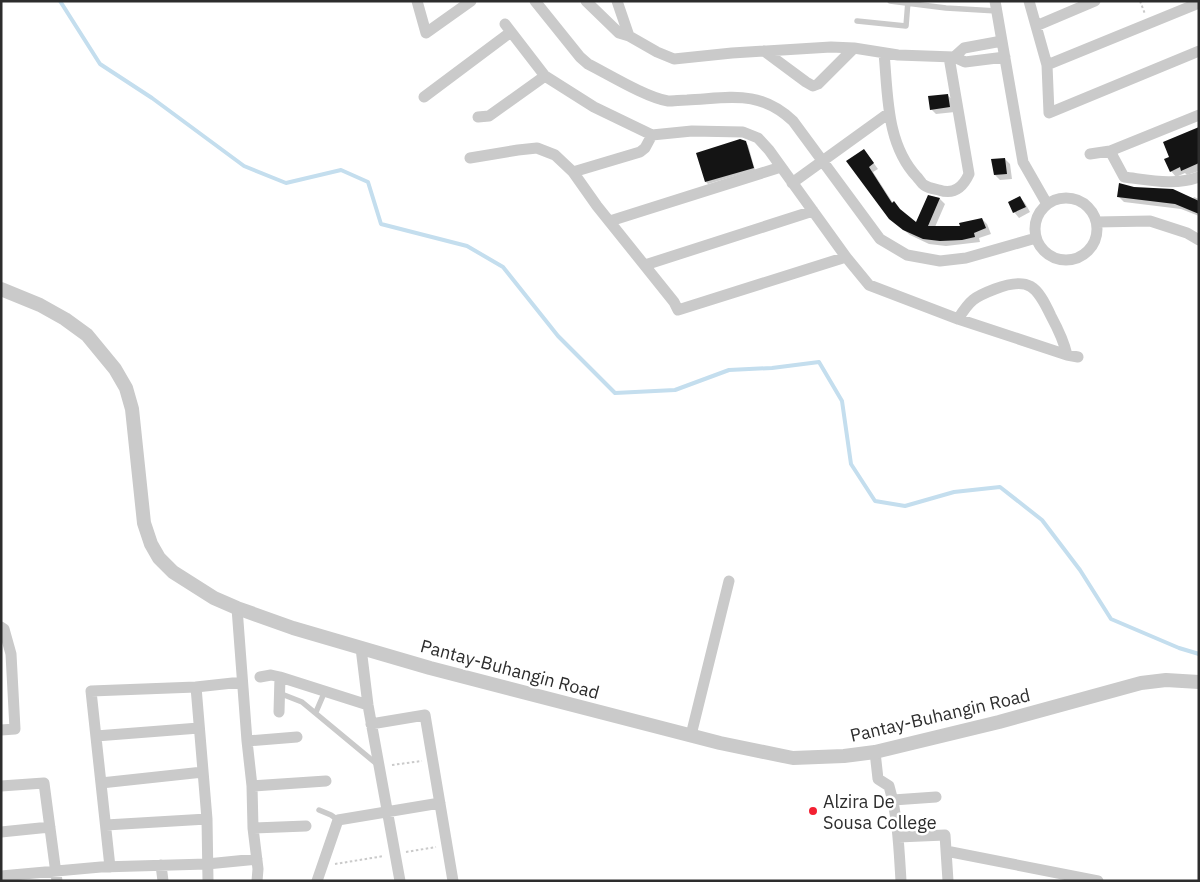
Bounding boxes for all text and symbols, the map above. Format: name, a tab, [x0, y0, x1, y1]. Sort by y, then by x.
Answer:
street label: Pantay-Buhangin Road	[418, 634, 602, 704]
street label: Pantay-Buhangin Road	[848, 683, 1032, 747]
place label: Alzira De Sousa College	[823, 790, 937, 834]
marker: Alzira De Sousa College	[807, 805, 819, 817]

